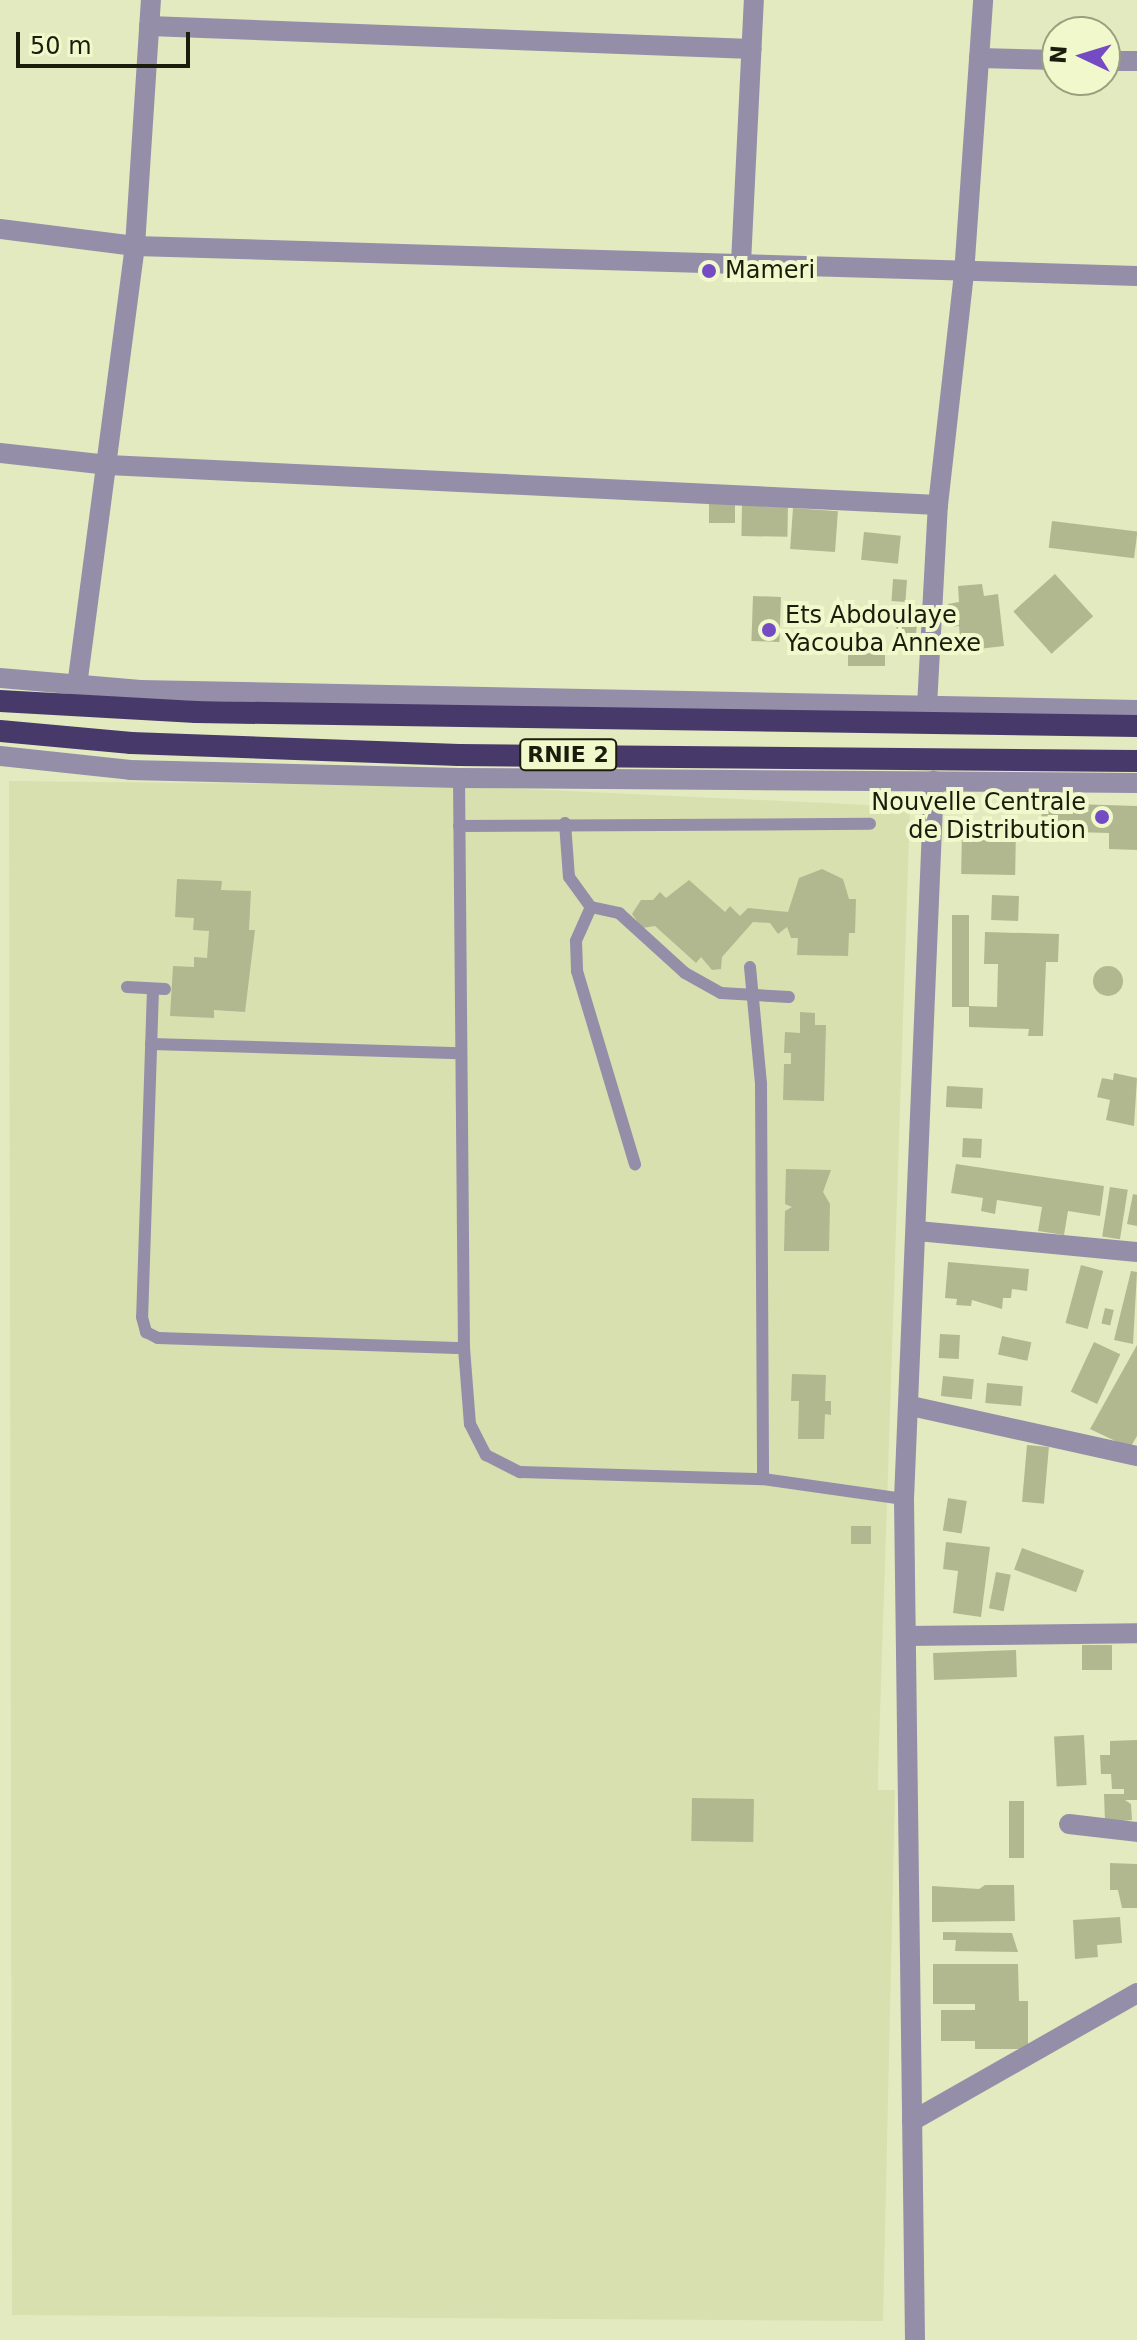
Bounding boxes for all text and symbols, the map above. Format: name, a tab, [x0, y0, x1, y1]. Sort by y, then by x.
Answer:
scale bar	[20, 16, 194, 66]
north arrow	[1041, 16, 1121, 96]
text: 50 m	[30, 32, 92, 60]
text: N	[1045, 44, 1072, 64]
place label: Mameri	[725, 257, 815, 285]
marker: Mameri	[700, 262, 718, 280]
place label: Ets Abdoulaye Yacouba Annexe	[785, 602, 981, 658]
marker: Ets Abdoulaye Yacouba Annexe	[760, 621, 778, 639]
road number: RNIE 2	[518, 737, 618, 773]
place label: Nouvelle Centrale de Distribution	[871, 789, 1086, 845]
marker: Nouvelle Centrale de Distribution	[1093, 808, 1111, 826]

